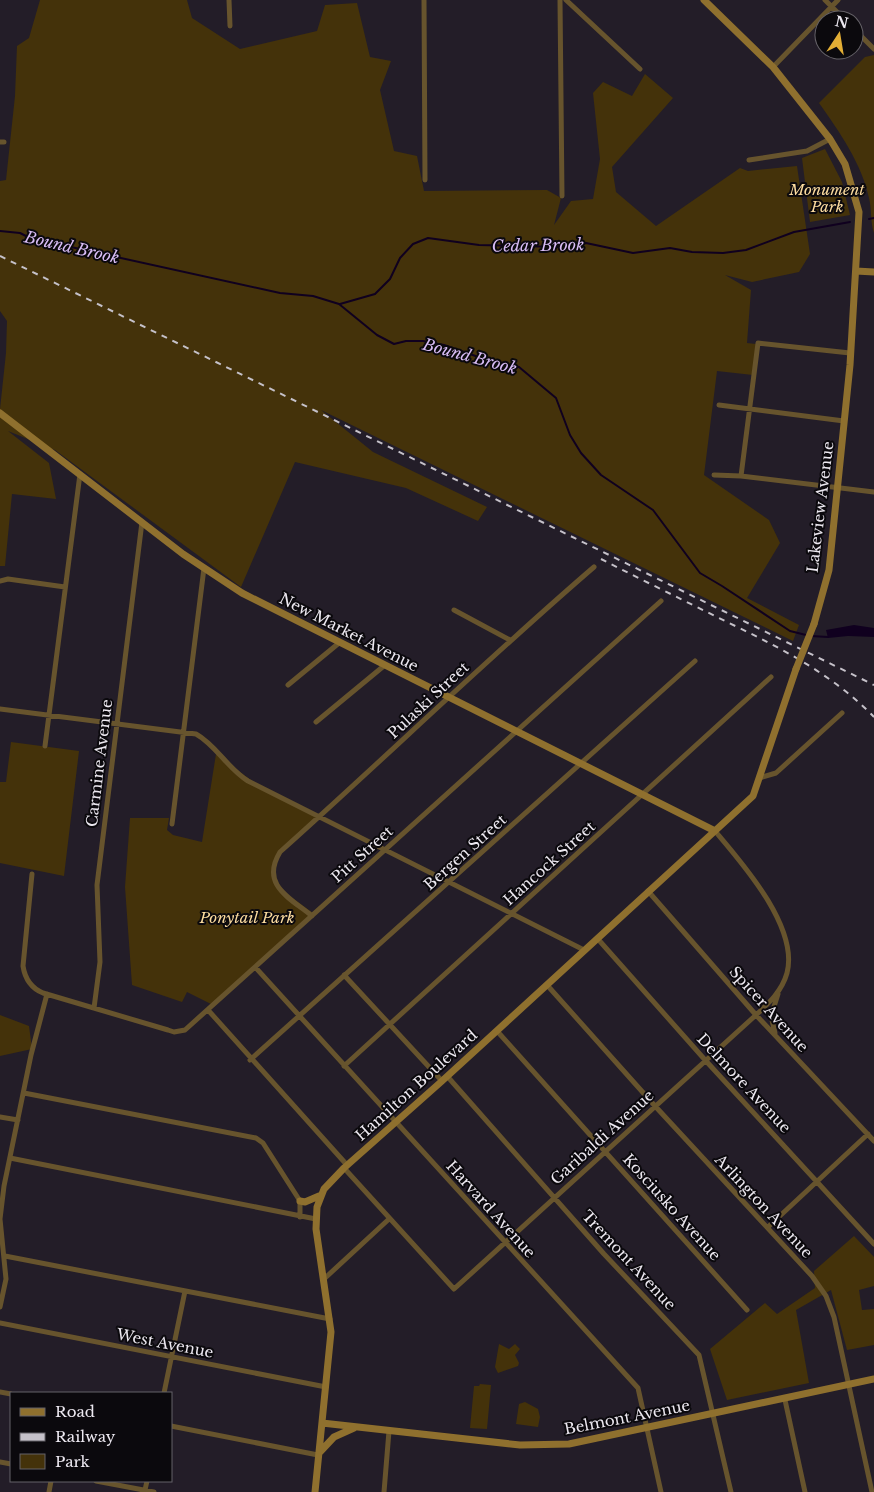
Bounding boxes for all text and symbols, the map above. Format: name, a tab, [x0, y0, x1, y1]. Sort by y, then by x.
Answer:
north arrow	[814, 10, 864, 60]
text: N	[833, 12, 850, 32]
park label: Monument Park	[788, 180, 865, 216]
water label: Bound Brook	[22, 226, 121, 268]
water label: Cedar Brook	[492, 234, 584, 256]
water label: Bound Brook	[420, 334, 519, 378]
street label: Lakeview Avenue	[803, 440, 837, 574]
street label: New Market Avenue	[276, 589, 422, 675]
street label: Pulaski Street	[383, 657, 473, 742]
street label: Carmine Avenue	[82, 698, 116, 828]
street label: Bergen Street	[420, 810, 510, 894]
street label: Hancock Street	[499, 817, 599, 909]
street label: Pitt Street	[327, 821, 397, 887]
park label: Ponytail Park	[199, 908, 294, 927]
street label: Spicer Avenue	[725, 962, 813, 1056]
street label: Hamilton Boulevard	[351, 1025, 481, 1145]
street label: Delmore Avenue	[693, 1029, 795, 1137]
street label: Garibaldi Avenue	[546, 1086, 658, 1188]
street label: Kosciusko Avenue	[619, 1150, 725, 1264]
street label: Arlington Avenue	[710, 1150, 817, 1262]
street label: Harvard Avenue	[442, 1156, 540, 1262]
street label: Tremont Avenue	[578, 1206, 680, 1314]
street label: West Avenue	[114, 1324, 215, 1362]
legend	[10, 1392, 172, 1482]
street label: Belmont Avenue	[563, 1395, 691, 1439]
text: Road	[55, 1402, 95, 1421]
text: Railway	[55, 1427, 116, 1446]
text: Park	[55, 1452, 91, 1471]

